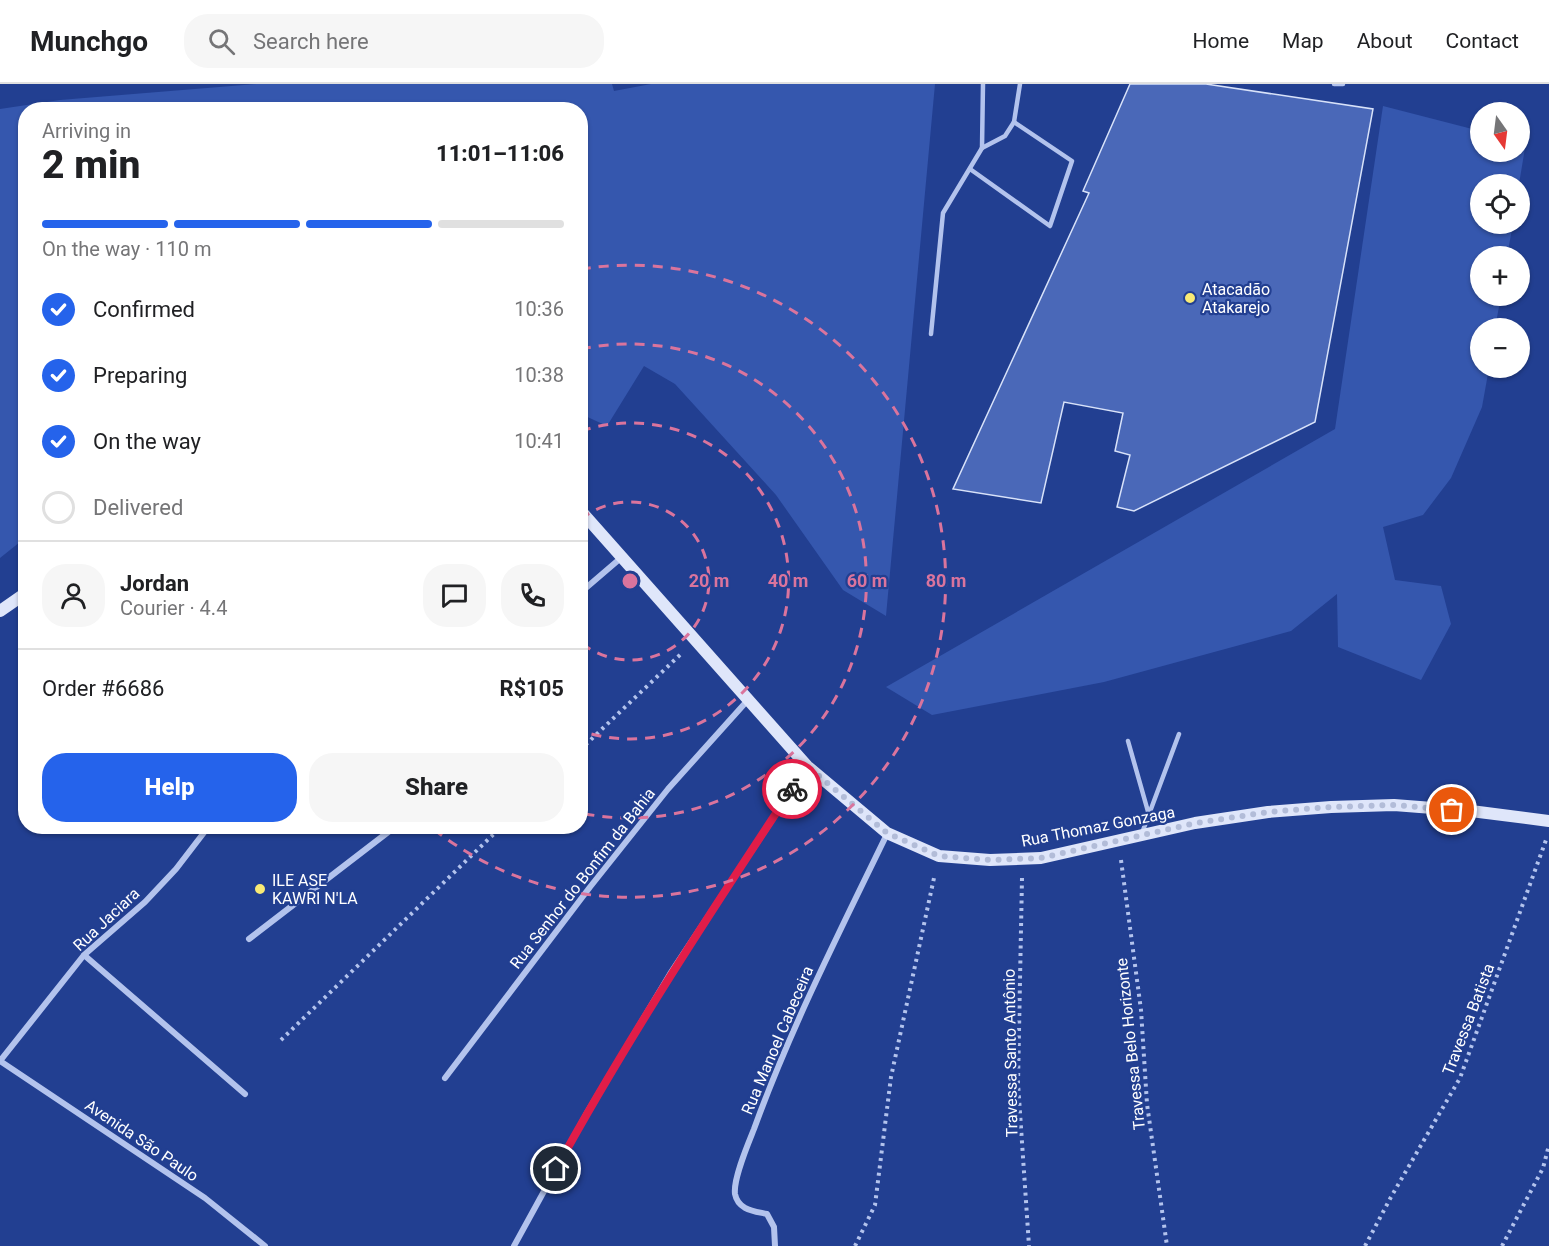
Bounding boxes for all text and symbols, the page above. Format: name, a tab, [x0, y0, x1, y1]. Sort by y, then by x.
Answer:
search box	[184, 14, 604, 68]
text: Munchgo	[30, 25, 148, 58]
icon: search	[205, 25, 238, 58]
text: Search here	[253, 29, 369, 54]
text: Home	[1193, 29, 1249, 53]
text: Map	[1282, 29, 1324, 53]
text: About	[1357, 29, 1413, 53]
text: Contact	[1446, 29, 1519, 53]
north arrow	[1470, 102, 1530, 162]
map controls	[1470, 102, 1530, 378]
text: Arriving in	[42, 119, 131, 143]
text: 11:01–11:06	[436, 141, 564, 166]
text: 2 min	[42, 142, 140, 188]
button: locate	[1470, 174, 1530, 234]
text: On the way · 110 m	[42, 237, 211, 261]
button: +	[1470, 246, 1530, 306]
place label: Atacadão Atakarejo	[1202, 280, 1270, 317]
marker: Atacadão Atakarejo	[1183, 291, 1197, 305]
icon: check	[42, 293, 75, 326]
text: Confirmed	[93, 297, 195, 322]
text: 10:36	[514, 297, 564, 321]
button: −	[1470, 318, 1530, 378]
icon: check	[42, 359, 75, 392]
text: Preparing	[93, 363, 187, 388]
text: 10:38	[514, 363, 564, 387]
icon: check	[42, 425, 75, 458]
text: On the way	[93, 429, 201, 454]
text: 10:41	[514, 429, 564, 453]
text: Delivered	[93, 495, 183, 520]
button: person	[42, 564, 105, 627]
button: chat	[423, 564, 486, 627]
button: phone	[501, 564, 564, 627]
text: 20 m	[689, 570, 729, 591]
text: 40 m	[768, 570, 808, 591]
text: 60 m	[847, 570, 887, 591]
text: 80 m	[926, 570, 966, 591]
text: Jordan	[120, 571, 189, 596]
centre of rings	[620, 571, 640, 591]
text: Courier · 4.4	[120, 596, 227, 620]
text: Order #6686	[42, 676, 164, 701]
text: R$105	[499, 676, 564, 701]
button: Help	[42, 753, 297, 822]
button: Share	[309, 753, 564, 822]
courier	[762, 759, 822, 819]
icon: bike	[776, 773, 809, 806]
street label: Rua Senhor do Bonfim da Bahia	[506, 784, 659, 972]
pin	[1426, 784, 1477, 835]
icon: bag	[1435, 793, 1468, 826]
street label: Rua Thomaz Gonzaga	[1020, 802, 1177, 851]
place label: ILE ASE KAWRI N'LA	[272, 871, 358, 908]
marker: ILE ASE KAWRI N'LA	[253, 882, 267, 896]
street label: Rua Jaciara	[69, 884, 143, 955]
street label: Travessa Belo Horizonte	[1112, 957, 1149, 1131]
street label: Travessa Batista	[1438, 961, 1498, 1078]
street label: Rua Manoel Cabeceira	[738, 963, 817, 1117]
street label: Travessa Santo Antônio	[1000, 969, 1021, 1137]
street label: Avenida São Paulo	[82, 1096, 202, 1185]
pin	[530, 1143, 581, 1194]
icon: home	[539, 1152, 572, 1185]

